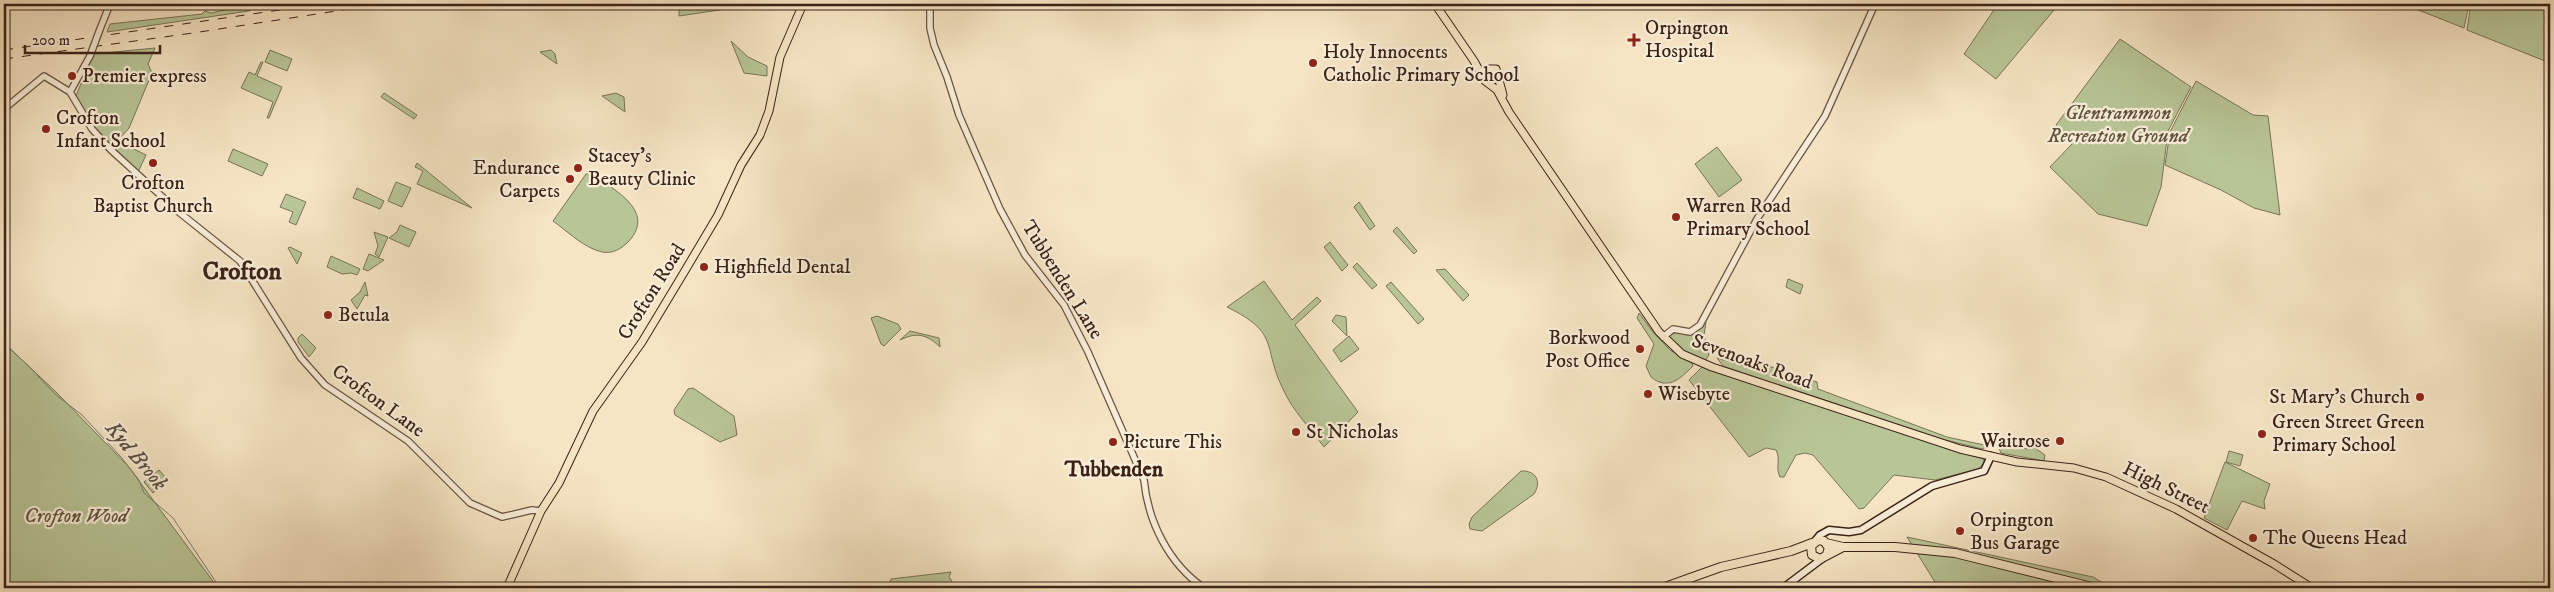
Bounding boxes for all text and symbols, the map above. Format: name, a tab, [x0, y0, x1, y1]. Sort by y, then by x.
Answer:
place label: Orpington Hospital	[1645, 16, 1729, 64]
scale bar	[25, 22, 160, 54]
text: 200 m	[32, 31, 70, 50]
marker: Orpington Hospital	[1627, 33, 1641, 47]
place label: Holy Innocents Catholic Primary School	[1323, 40, 1519, 88]
marker: Holy Innocents Catholic Primary School	[1307, 57, 1319, 69]
place label: Premier express	[82, 64, 207, 89]
marker: Premier express	[66, 70, 78, 82]
park label: Glentrammon Recreation Ground	[2047, 101, 2192, 149]
place label: Crofton Infant School	[56, 106, 166, 154]
marker: Crofton Infant School	[40, 123, 52, 135]
place label: Stacey's Beauty Clinic	[588, 144, 696, 192]
place label: Endurance Carpets	[473, 156, 560, 204]
marker: Crofton Baptist Church	[147, 157, 159, 169]
marker: Stacey's Beauty Clinic	[572, 162, 584, 174]
place label: Crofton Baptist Church	[93, 171, 213, 219]
marker: Endurance Carpets	[564, 173, 576, 185]
place label: Warren Road Primary School	[1685, 194, 1810, 242]
marker: Warren Road Primary School	[1670, 211, 1682, 223]
street label: Tubbenden Lane	[1016, 216, 1108, 344]
street label: Crofton Road	[613, 239, 691, 345]
place label: Highfield Dental	[714, 255, 850, 280]
district label: Crofton	[202, 256, 282, 287]
marker: Highfield Dental	[698, 261, 710, 273]
place label: Betula	[338, 303, 390, 328]
marker: Betula	[322, 309, 334, 321]
place label: Borkwood Post Office	[1545, 326, 1630, 374]
street label: Sevenoaks Road	[1688, 329, 1816, 395]
marker: Borkwood Post Office	[1634, 343, 1646, 355]
street label: Crofton Lane	[327, 359, 429, 443]
place label: Wisebyte	[1657, 382, 1730, 407]
place label: St Mary's Church	[2269, 385, 2411, 410]
marker: Wisebyte	[1642, 388, 1654, 400]
marker: St Mary's Church	[2414, 391, 2426, 403]
place label: Green Street Green Primary School	[2272, 410, 2425, 458]
water label: Kyd Brook	[99, 415, 173, 496]
place label: St Nicholas	[1306, 420, 1398, 445]
marker: St Nicholas	[1290, 426, 1302, 438]
marker: Green Street Green Primary School	[2256, 428, 2268, 440]
place label: Waitrose	[1980, 429, 2050, 454]
place label: Picture This	[1123, 430, 1222, 455]
marker: Waitrose	[2054, 435, 2066, 447]
marker: Picture This	[1107, 436, 1119, 448]
district label: Tubbenden	[1064, 456, 1164, 483]
street label: High Street	[2118, 456, 2214, 520]
park label: Crofton Wood	[24, 504, 131, 529]
place label: Orpington Bus Garage	[1970, 508, 2060, 556]
marker: Orpington Bus Garage	[1954, 525, 1966, 537]
place label: The Queens Head	[2263, 526, 2407, 551]
marker: The Queens Head	[2247, 532, 2259, 544]

